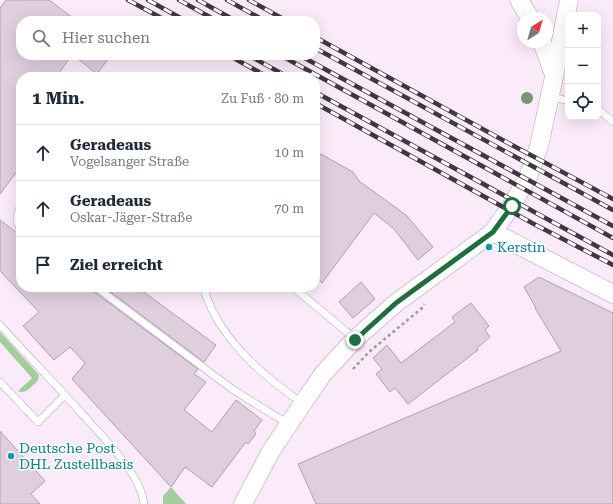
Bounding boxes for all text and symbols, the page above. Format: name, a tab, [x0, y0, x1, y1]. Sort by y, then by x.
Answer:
north arrow	[517, 12, 553, 48]
map controls	[565, 12, 601, 120]
button: +	[565, 12, 601, 48]
search box	[16, 16, 320, 60]
icon: search	[30, 27, 52, 49]
text: Hier suchen	[62, 29, 150, 47]
button: −	[565, 48, 601, 84]
button: locate	[565, 84, 601, 120]
text: 1 Min.	[32, 88, 85, 108]
text: Zu Fuß · 80 m	[221, 91, 304, 106]
text: Geradeaus	[70, 136, 151, 154]
icon: ahead	[32, 142, 54, 164]
text: 10 m	[274, 145, 304, 160]
text: Vogelsanger Straße	[70, 154, 189, 169]
text: Geradeaus	[70, 192, 151, 210]
route start	[503, 197, 521, 215]
icon: ahead	[32, 198, 54, 220]
text: 70 m	[274, 201, 304, 216]
text: Oskar-Jäger-Straße	[70, 210, 192, 225]
place label: Kerstin	[497, 239, 546, 255]
marker: Kerstin	[484, 242, 494, 252]
icon: arrive	[32, 254, 54, 276]
text: Ziel erreicht	[70, 256, 163, 274]
route end	[346, 331, 364, 349]
place label: Deutsche Post DHL Zustellbasis	[19, 440, 134, 472]
marker: Deutsche Post DHL Zustellbasis	[6, 451, 16, 461]

